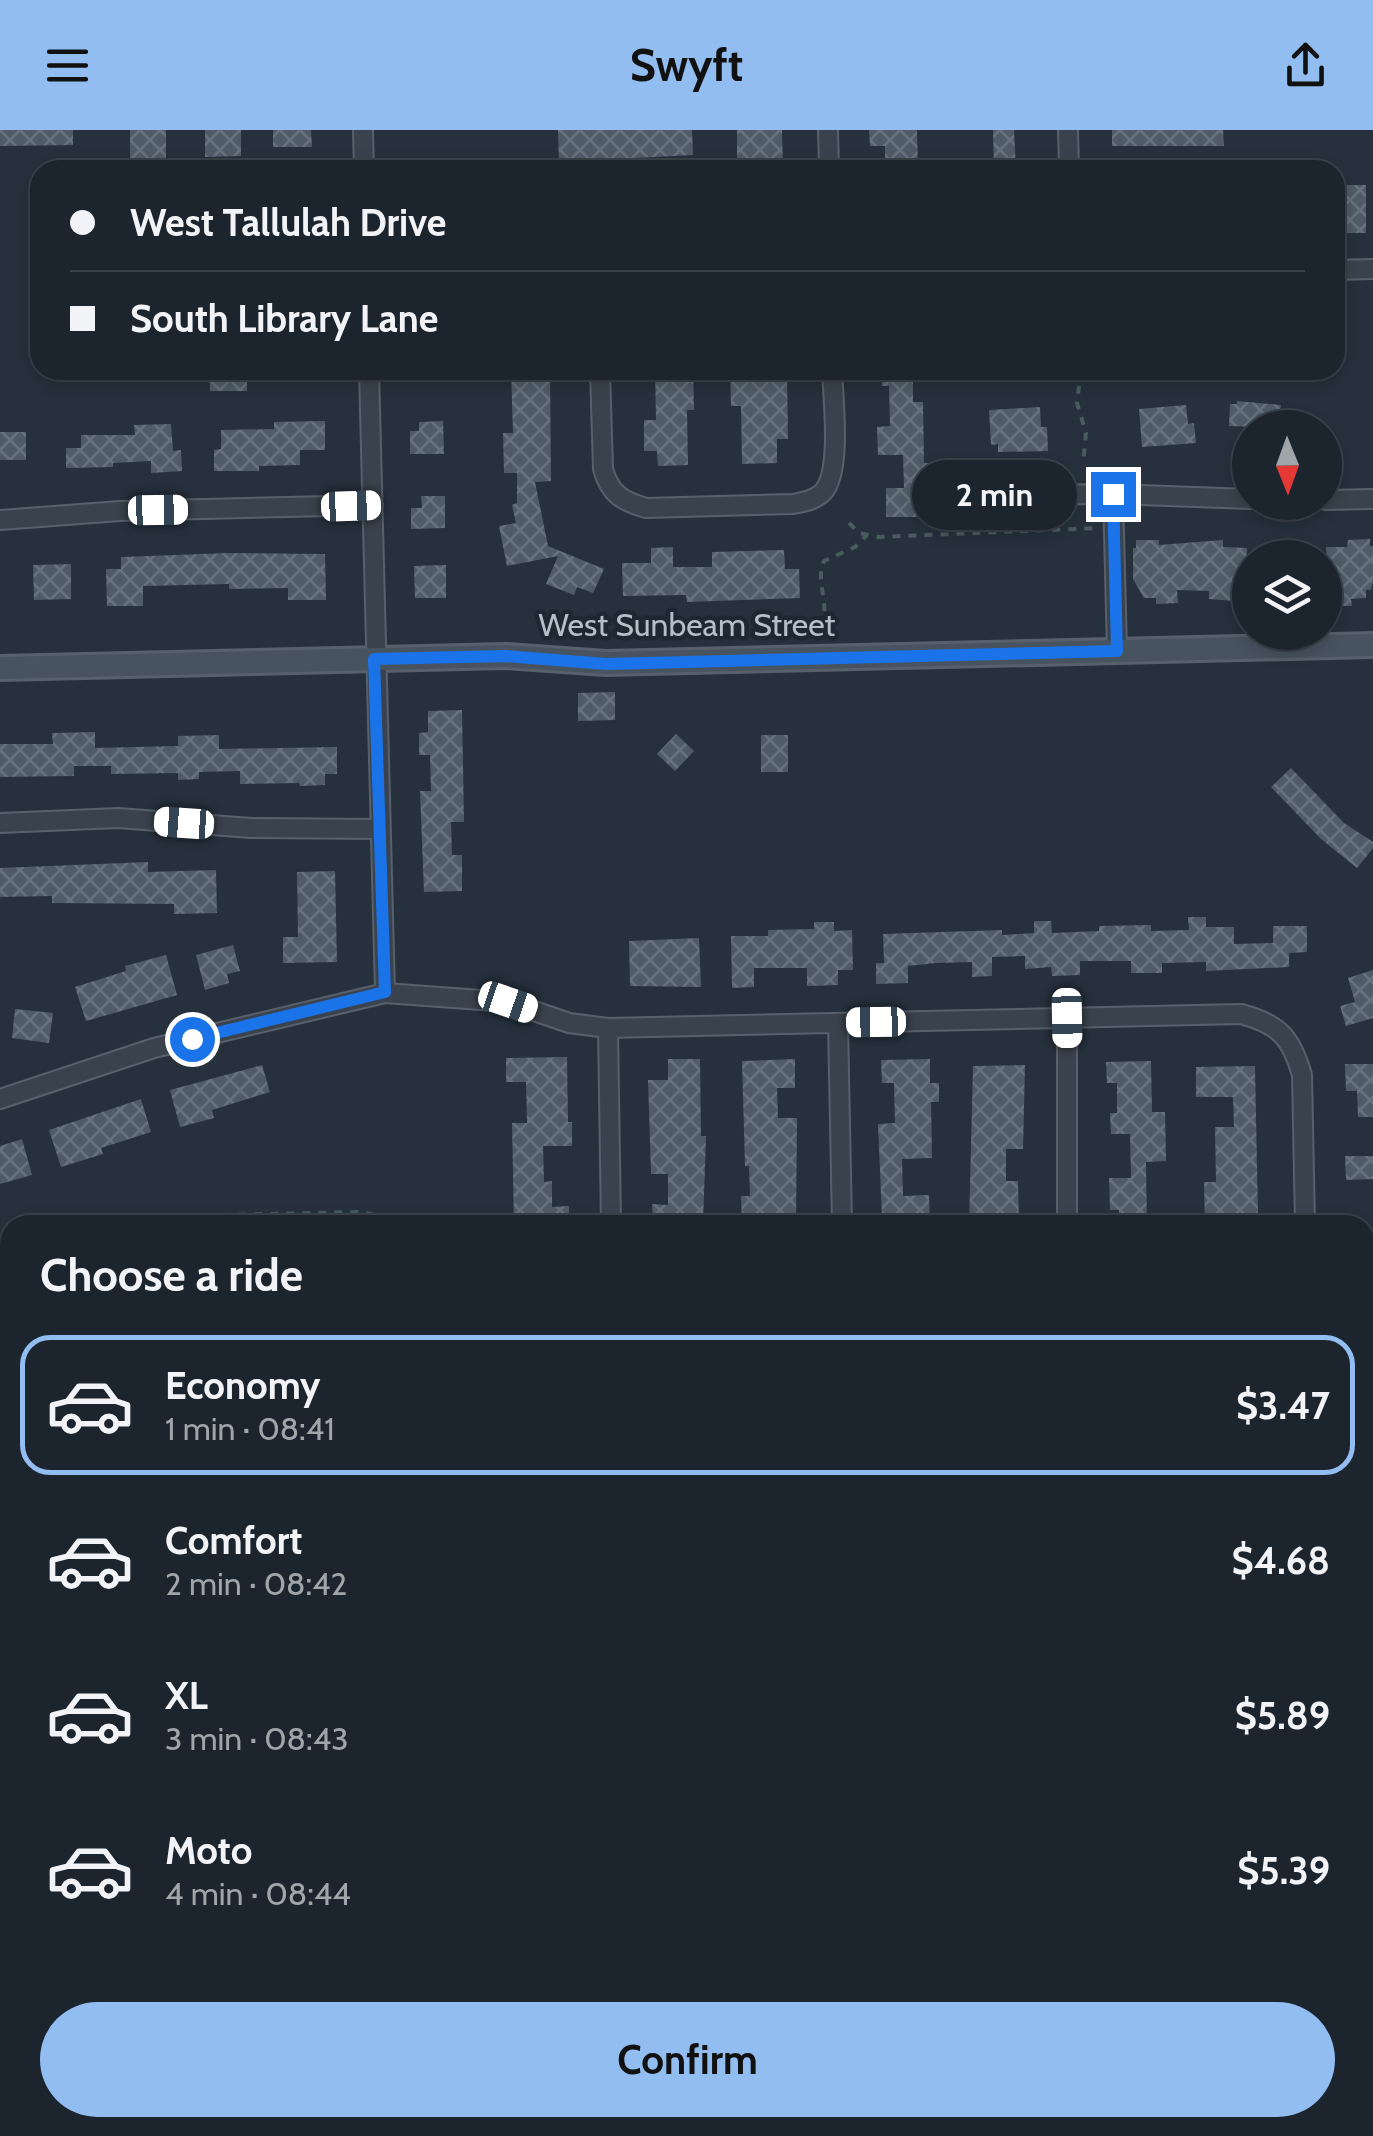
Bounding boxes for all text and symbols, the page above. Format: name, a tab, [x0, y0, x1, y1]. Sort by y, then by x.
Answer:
icon: menu	[40, 38, 95, 93]
text: Swyft	[630, 38, 743, 92]
icon: share	[1278, 38, 1333, 93]
text: West Tallulah Drive	[130, 199, 446, 246]
text: South Library Lane	[130, 295, 438, 342]
north arrow	[1232, 410, 1342, 520]
map controls	[1232, 410, 1342, 650]
callout: 2 min	[913, 459, 1078, 529]
route end	[1091, 472, 1136, 517]
text: 2 min	[956, 475, 1033, 514]
car	[320, 490, 382, 522]
car	[128, 494, 188, 526]
button: layers	[1232, 540, 1342, 650]
street label: West Sunbeam Street	[539, 605, 836, 644]
car	[153, 806, 215, 840]
car	[475, 978, 541, 1026]
car	[1051, 988, 1083, 1048]
car	[846, 1006, 906, 1038]
route start	[170, 1017, 215, 1062]
text: Choose a ride	[40, 1248, 303, 1302]
icon: car	[45, 1360, 135, 1450]
text: Economy	[165, 1362, 320, 1409]
text: $3.47	[1236, 1382, 1330, 1429]
text: 1 min · 08:41	[165, 1409, 335, 1448]
icon: car	[45, 1515, 135, 1605]
text: Comfort	[165, 1517, 302, 1564]
text: $4.68	[1232, 1537, 1330, 1584]
text: 2 min · 08:42	[165, 1564, 347, 1603]
icon: car	[45, 1670, 135, 1760]
text: XL	[165, 1672, 208, 1719]
text: $5.89	[1235, 1692, 1330, 1739]
text: 3 min · 08:43	[165, 1719, 348, 1758]
icon: car	[45, 1825, 135, 1915]
text: Moto	[165, 1827, 252, 1874]
text: $5.39	[1237, 1847, 1330, 1894]
text: 4 min · 08:44	[165, 1874, 351, 1913]
button: Confirm	[40, 2002, 1335, 2117]

